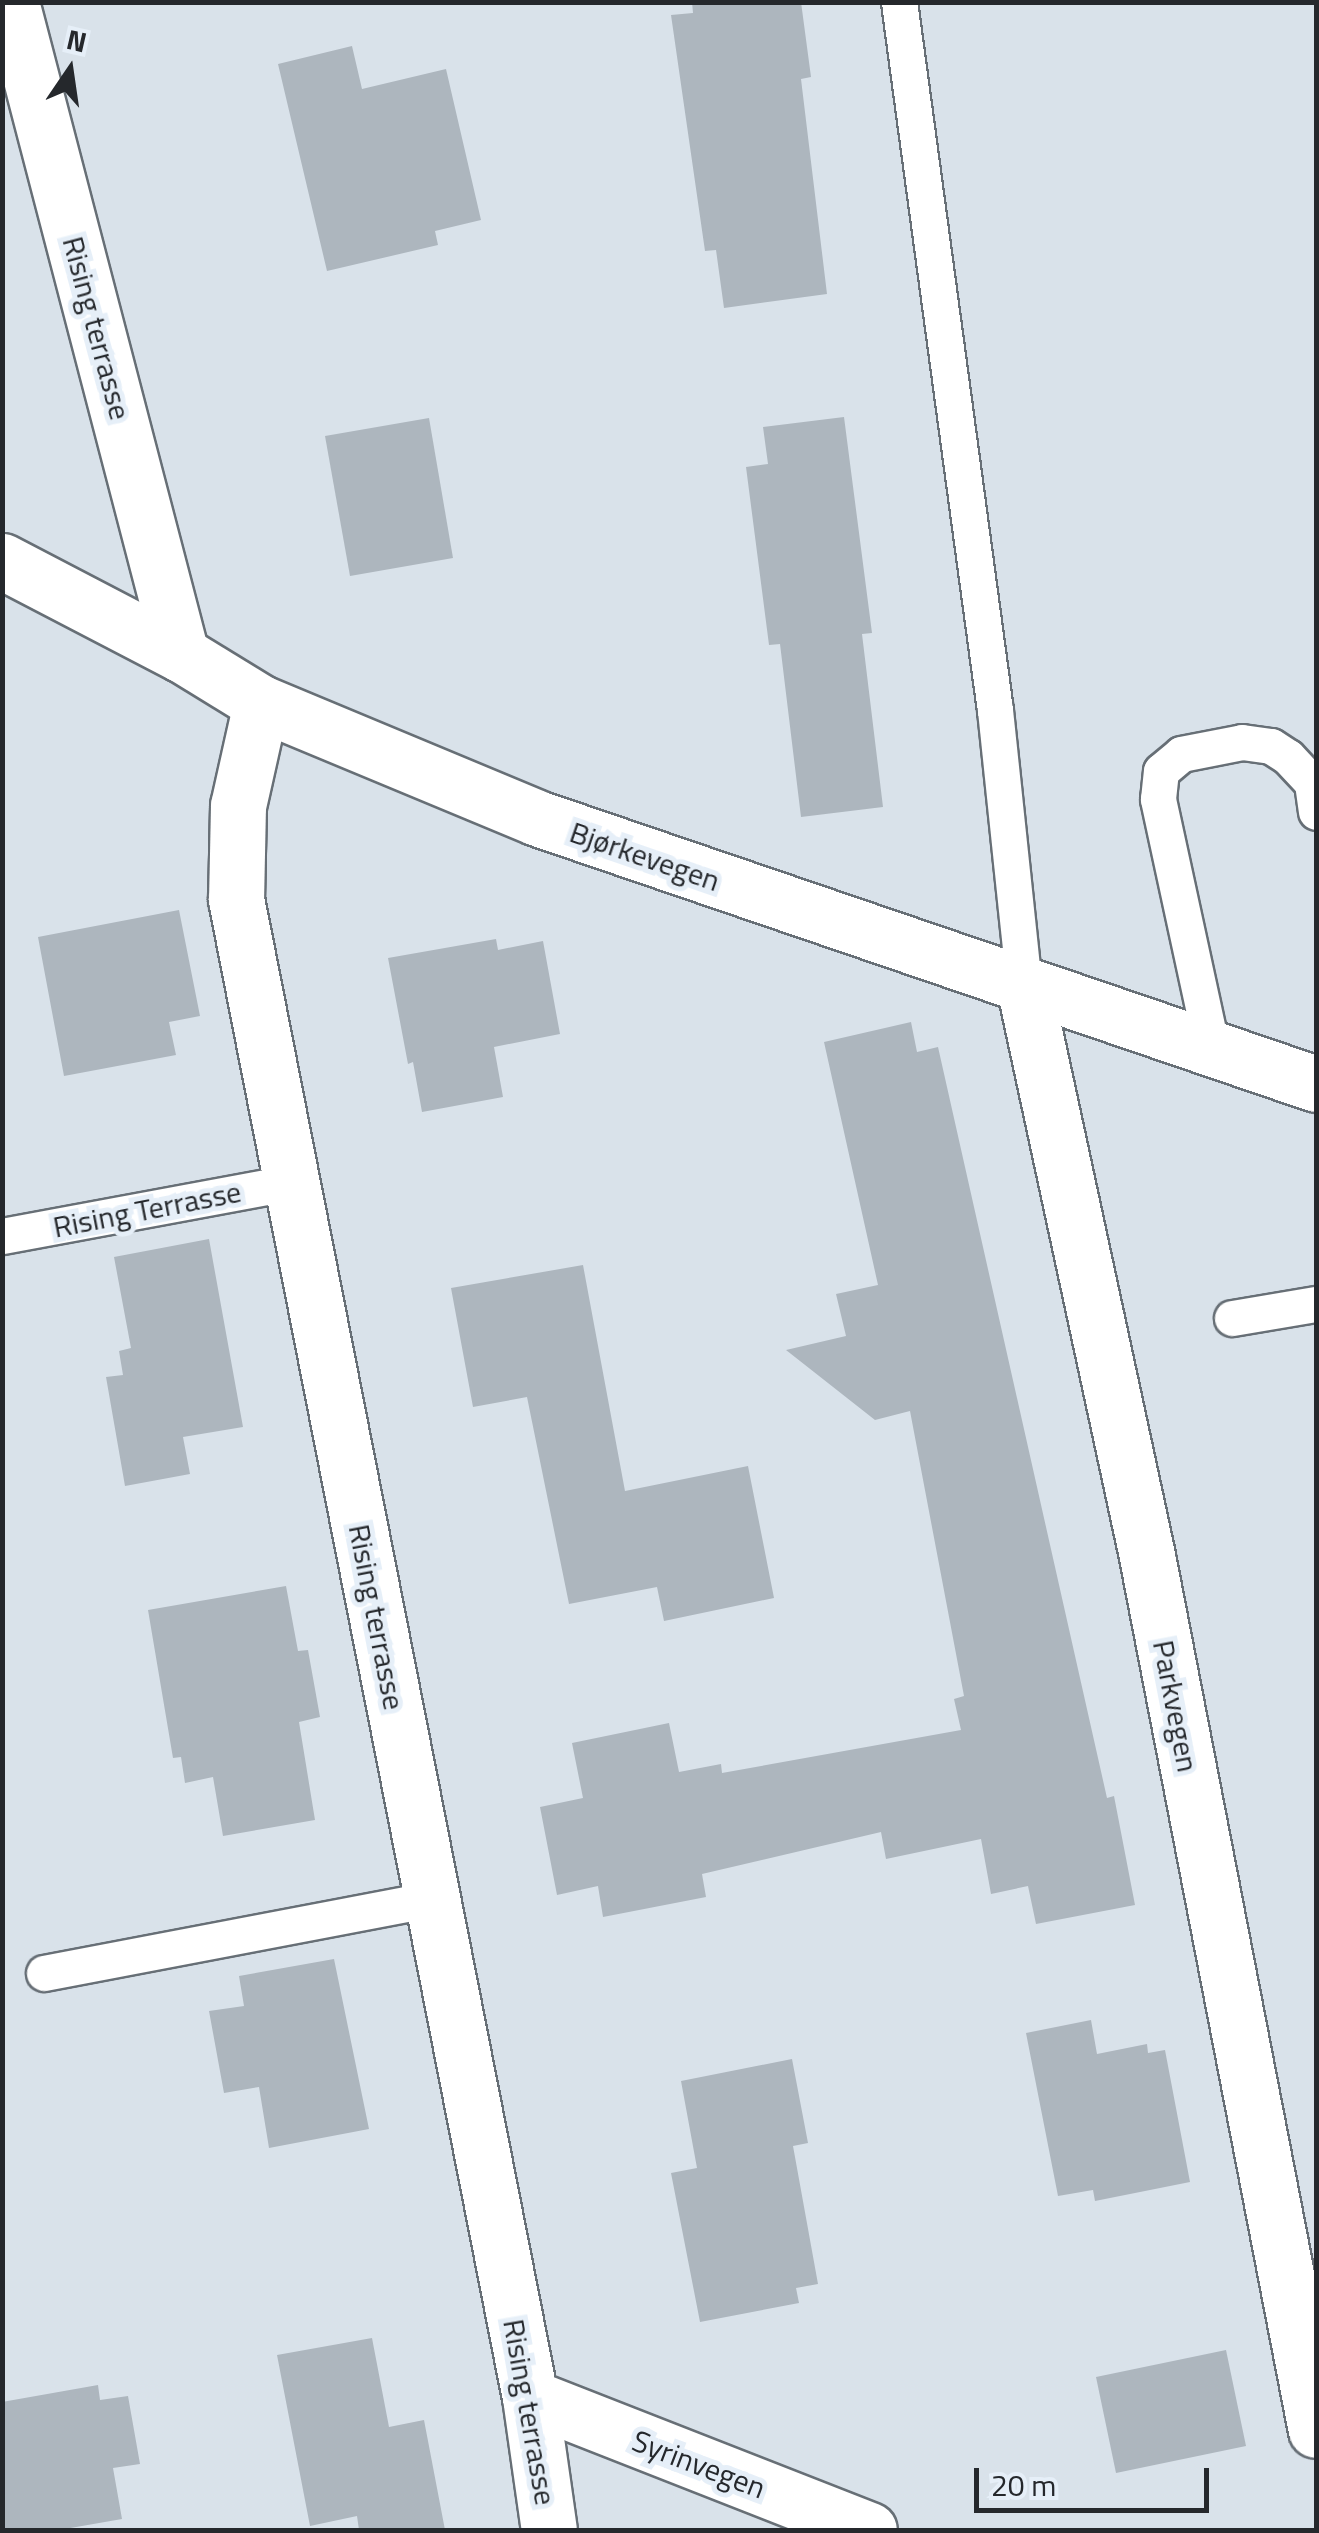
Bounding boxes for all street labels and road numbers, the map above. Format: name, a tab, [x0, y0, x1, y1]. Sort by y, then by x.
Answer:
street label: Rising terrasse	[55, 232, 139, 424]
street label: Bjørkevegen	[565, 814, 725, 898]
street label: Rising Terrasse	[50, 1173, 244, 1245]
street label: Rising terrasse	[341, 1521, 413, 1713]
street label: Parkvegen	[1146, 1637, 1206, 1775]
street label: Rising terrasse	[496, 2316, 564, 2508]
street label: Syrinvegen	[628, 2422, 770, 2506]

